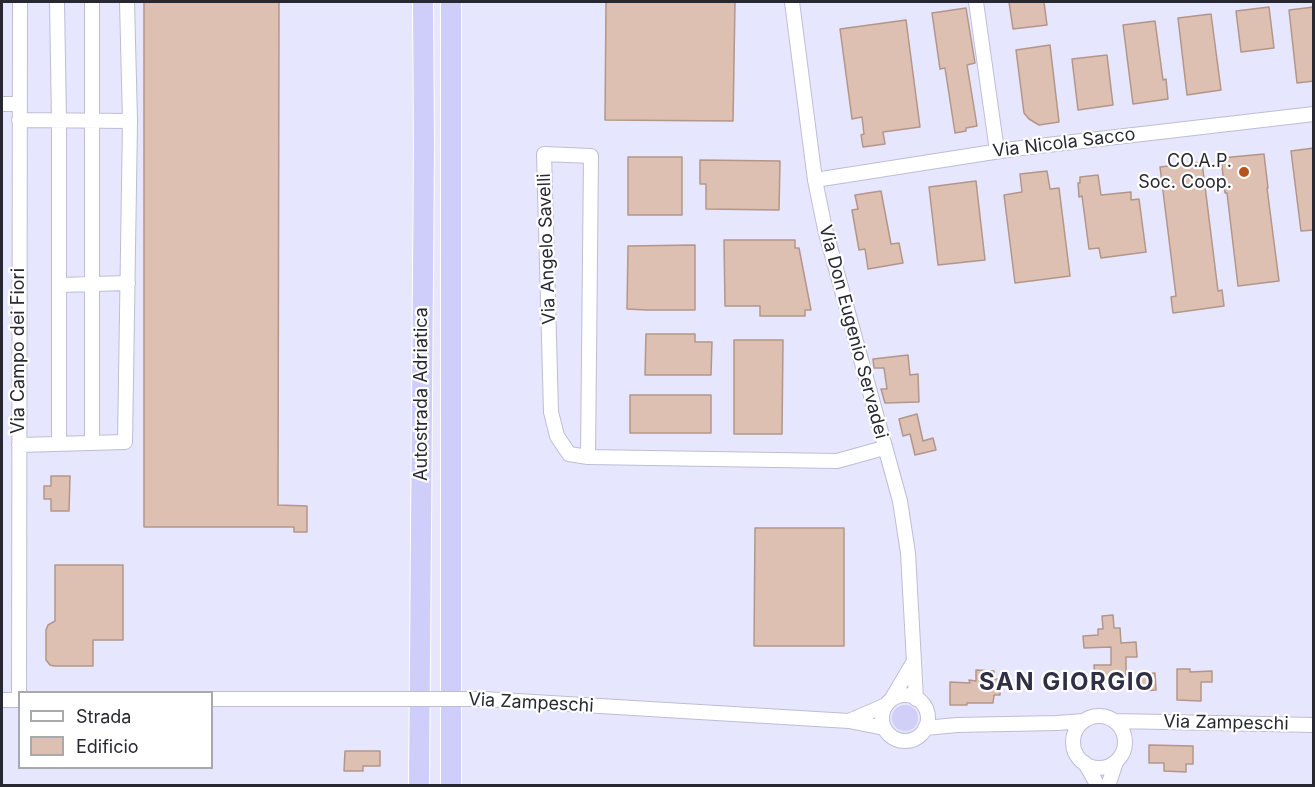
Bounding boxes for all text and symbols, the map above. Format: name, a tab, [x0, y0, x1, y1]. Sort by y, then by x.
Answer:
street label: Via Nicola Sacco	[991, 124, 1137, 162]
place label: CO.A.P. Soc. Coop.	[1138, 151, 1232, 194]
marker: CO.A.P. Soc. Coop.	[1237, 165, 1251, 179]
street label: Via Angelo Savelli	[534, 173, 560, 325]
street label: Via Don Eugenio Servadei	[814, 223, 892, 441]
street label: Via Campo dei Fiori	[8, 268, 30, 434]
street label: Autostrada Adriatica	[411, 307, 433, 481]
district label: SAN GIORGIO	[979, 669, 1155, 697]
street label: Via Zampeschi	[468, 689, 594, 717]
legend	[18, 691, 213, 769]
text: Strada	[76, 706, 131, 727]
street label: Via Zampeschi	[1163, 711, 1289, 735]
text: Edificio	[76, 736, 139, 757]

